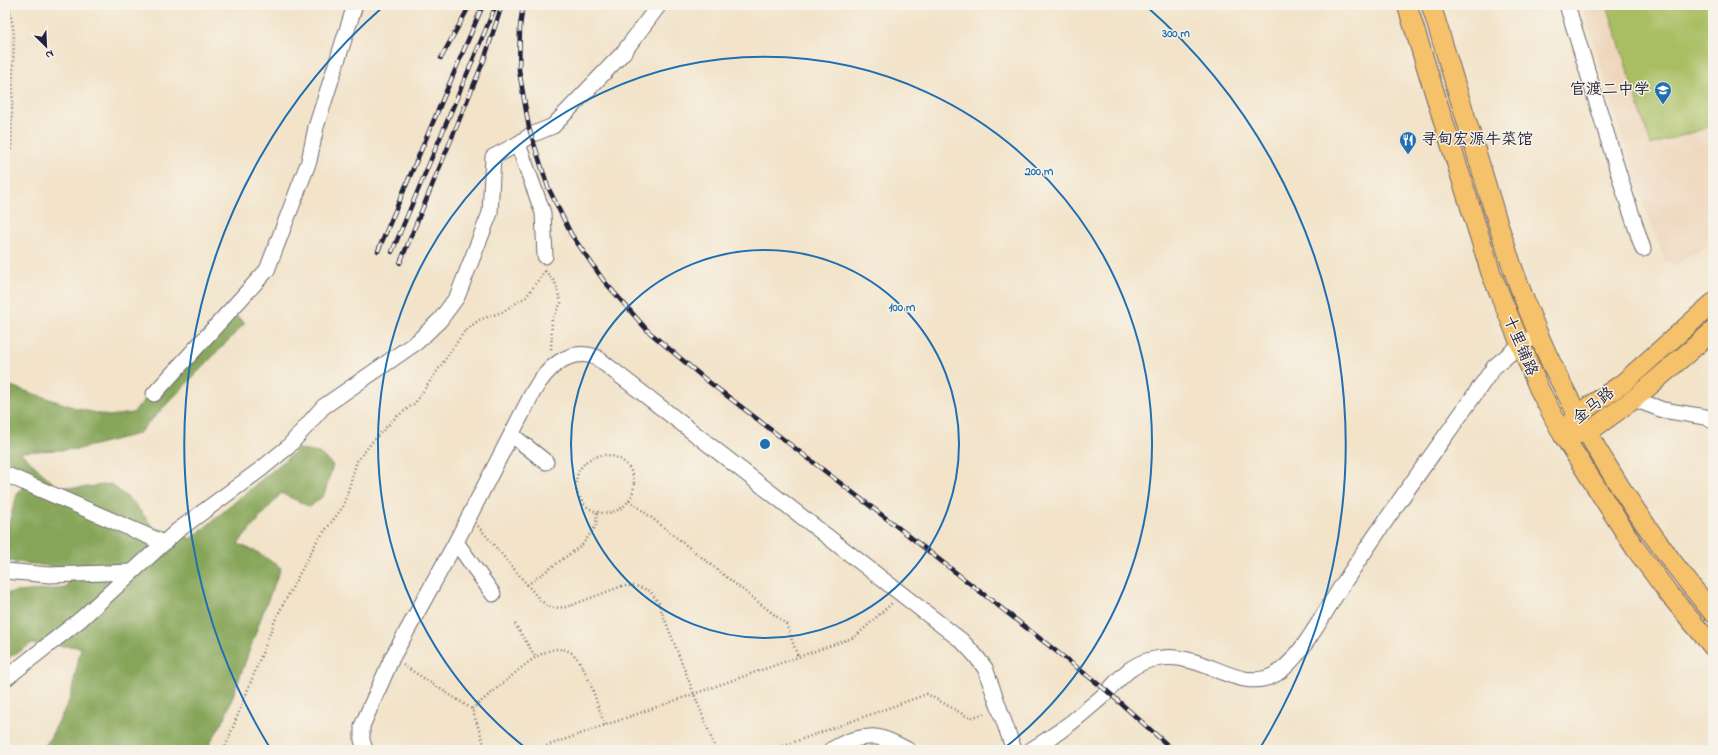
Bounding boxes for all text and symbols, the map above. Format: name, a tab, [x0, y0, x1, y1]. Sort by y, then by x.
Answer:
text: 300 m	[1161, 25, 1191, 43]
north arrow	[26, 26, 66, 66]
text: N	[43, 45, 56, 63]
place label: 官渡二中学	[1570, 78, 1650, 102]
school or university icon: 官渡二中学	[1653, 80, 1673, 105]
place label: 寻甸宏源牛菜馆	[1421, 128, 1533, 152]
restaurant icon: 寻甸宏源牛菜馆	[1398, 130, 1418, 155]
text: 200 m	[1024, 163, 1054, 181]
text: 100 m	[889, 299, 916, 317]
street label: 十里铺路	[1496, 312, 1544, 380]
street label: 金马路	[1568, 382, 1620, 430]
centre of rings	[758, 437, 772, 451]

